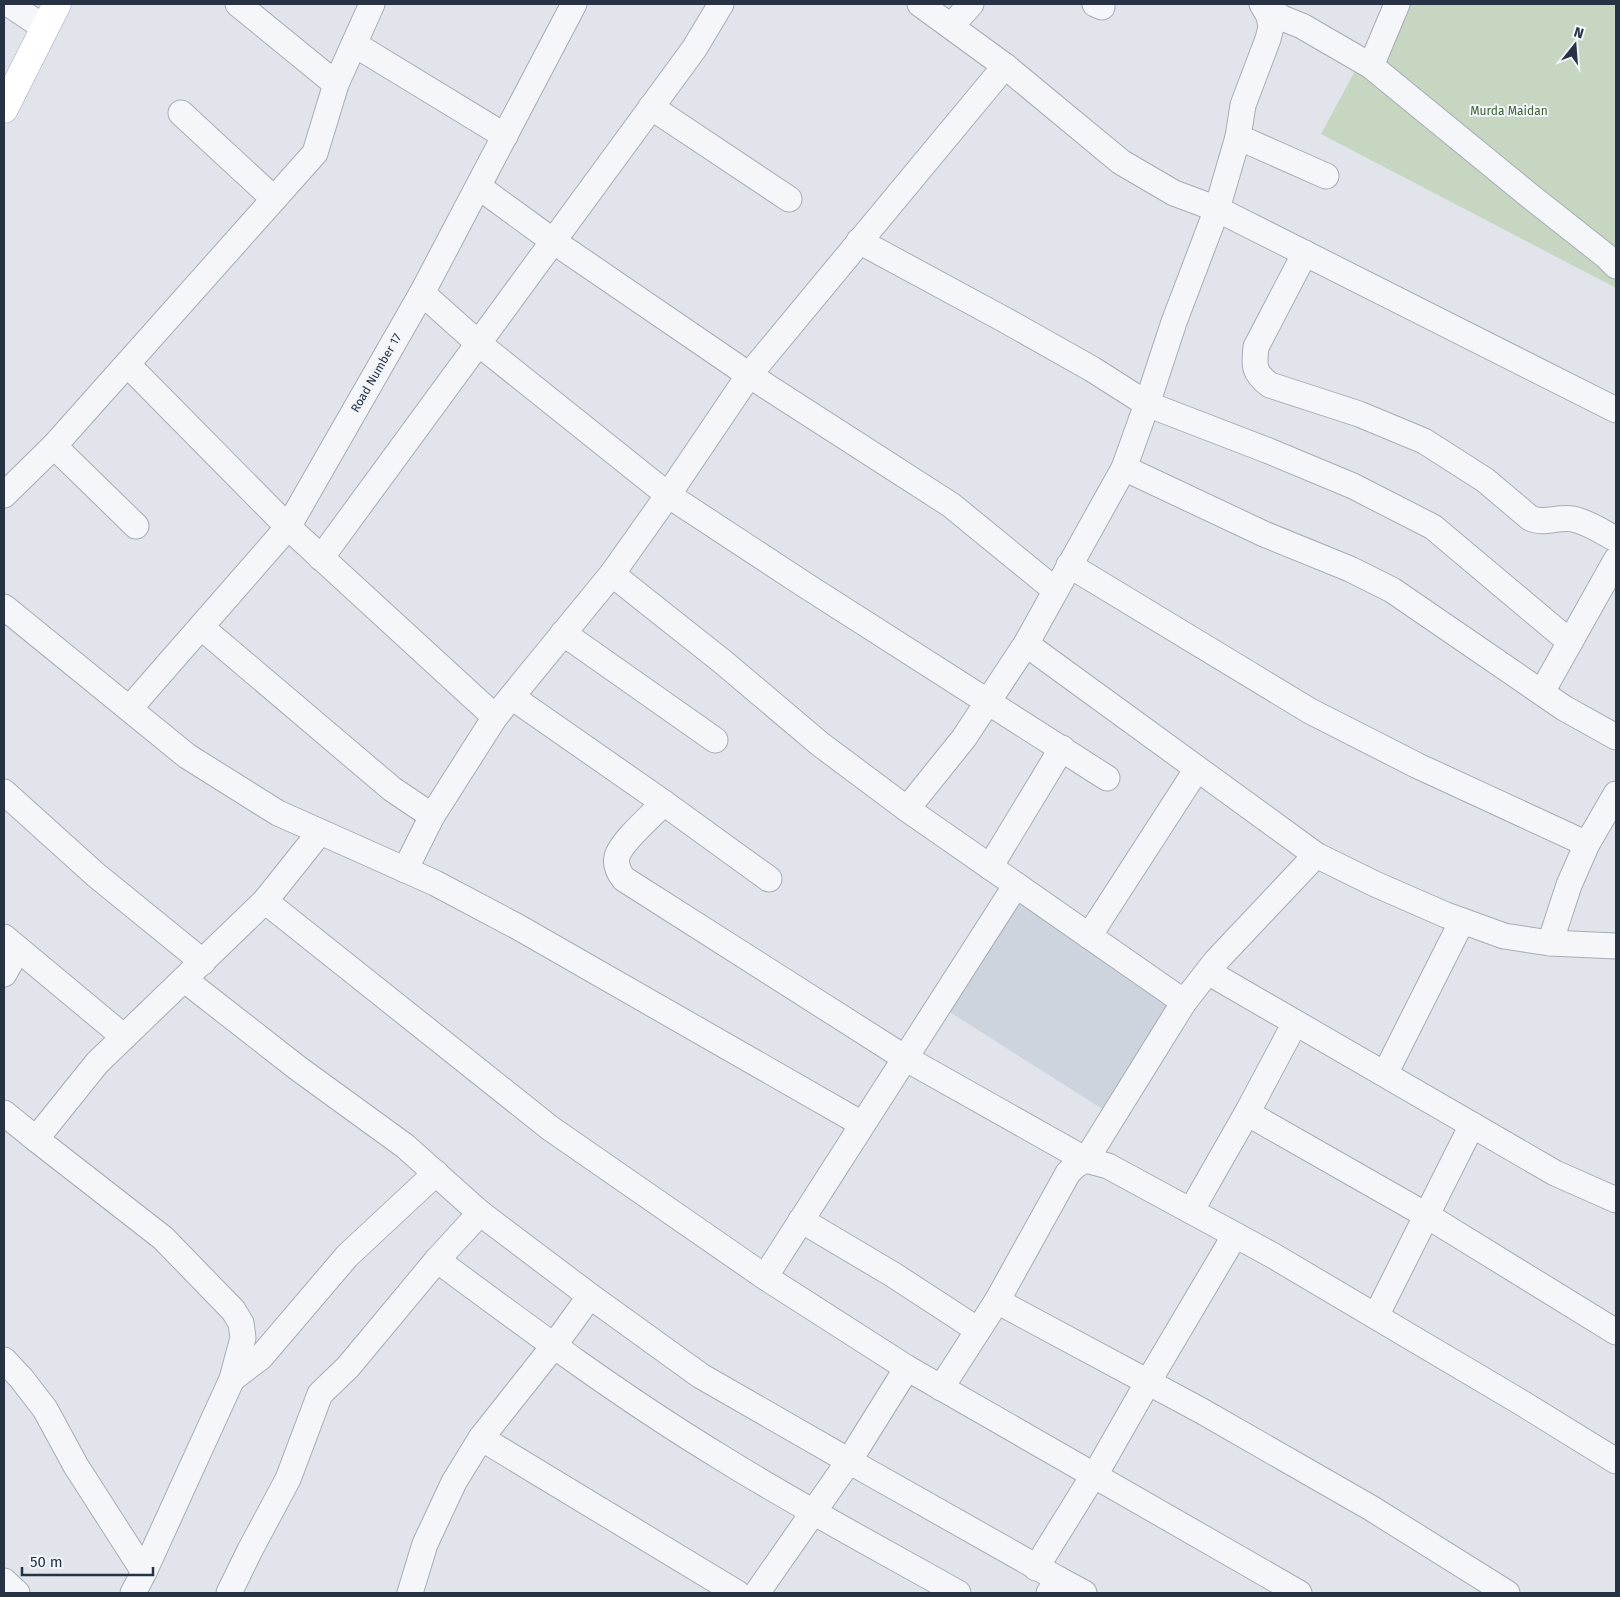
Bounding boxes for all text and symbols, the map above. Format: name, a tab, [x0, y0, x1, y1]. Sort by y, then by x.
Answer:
north arrow	[1550, 20, 1600, 70]
text: N	[1572, 24, 1586, 43]
park label: Murda Maidan	[1470, 104, 1548, 118]
street label: Road Number 17	[348, 331, 404, 415]
scale bar	[22, 1544, 154, 1576]
text: 50 m	[30, 1553, 63, 1571]

